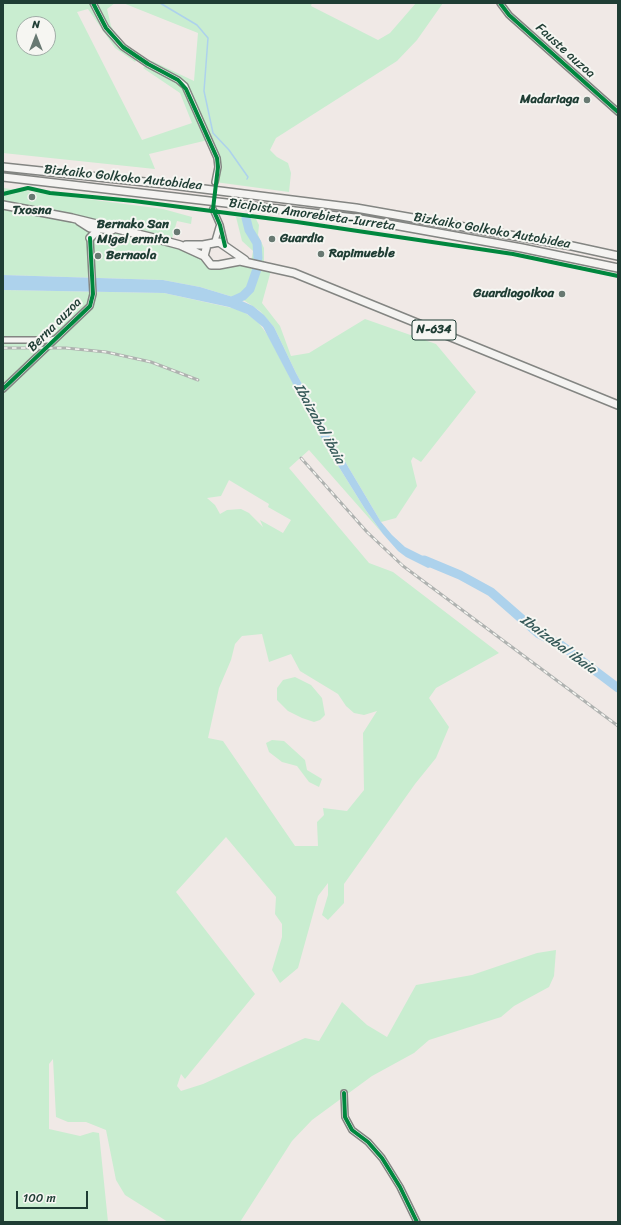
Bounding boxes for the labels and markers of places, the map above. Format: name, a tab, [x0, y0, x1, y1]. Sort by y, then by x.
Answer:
place label: Madariaga	[520, 92, 579, 108]
marker: Madariaga	[582, 95, 592, 105]
marker: Txosna	[27, 192, 37, 202]
place label: Txosna	[13, 203, 51, 219]
place label: Bernako San Migel ermita	[97, 217, 169, 248]
marker: Bernako San Migel ermita	[172, 227, 182, 237]
place label: Guardia	[280, 231, 324, 247]
marker: Guardia	[267, 234, 277, 244]
place label: Rapimueble	[329, 246, 395, 262]
place label: Bernaola	[106, 248, 156, 264]
marker: Rapimueble	[316, 249, 326, 259]
marker: Bernaola	[93, 251, 103, 261]
place label: Guardiagoikoa	[473, 286, 554, 302]
marker: Guardiagoikoa	[557, 289, 567, 299]

